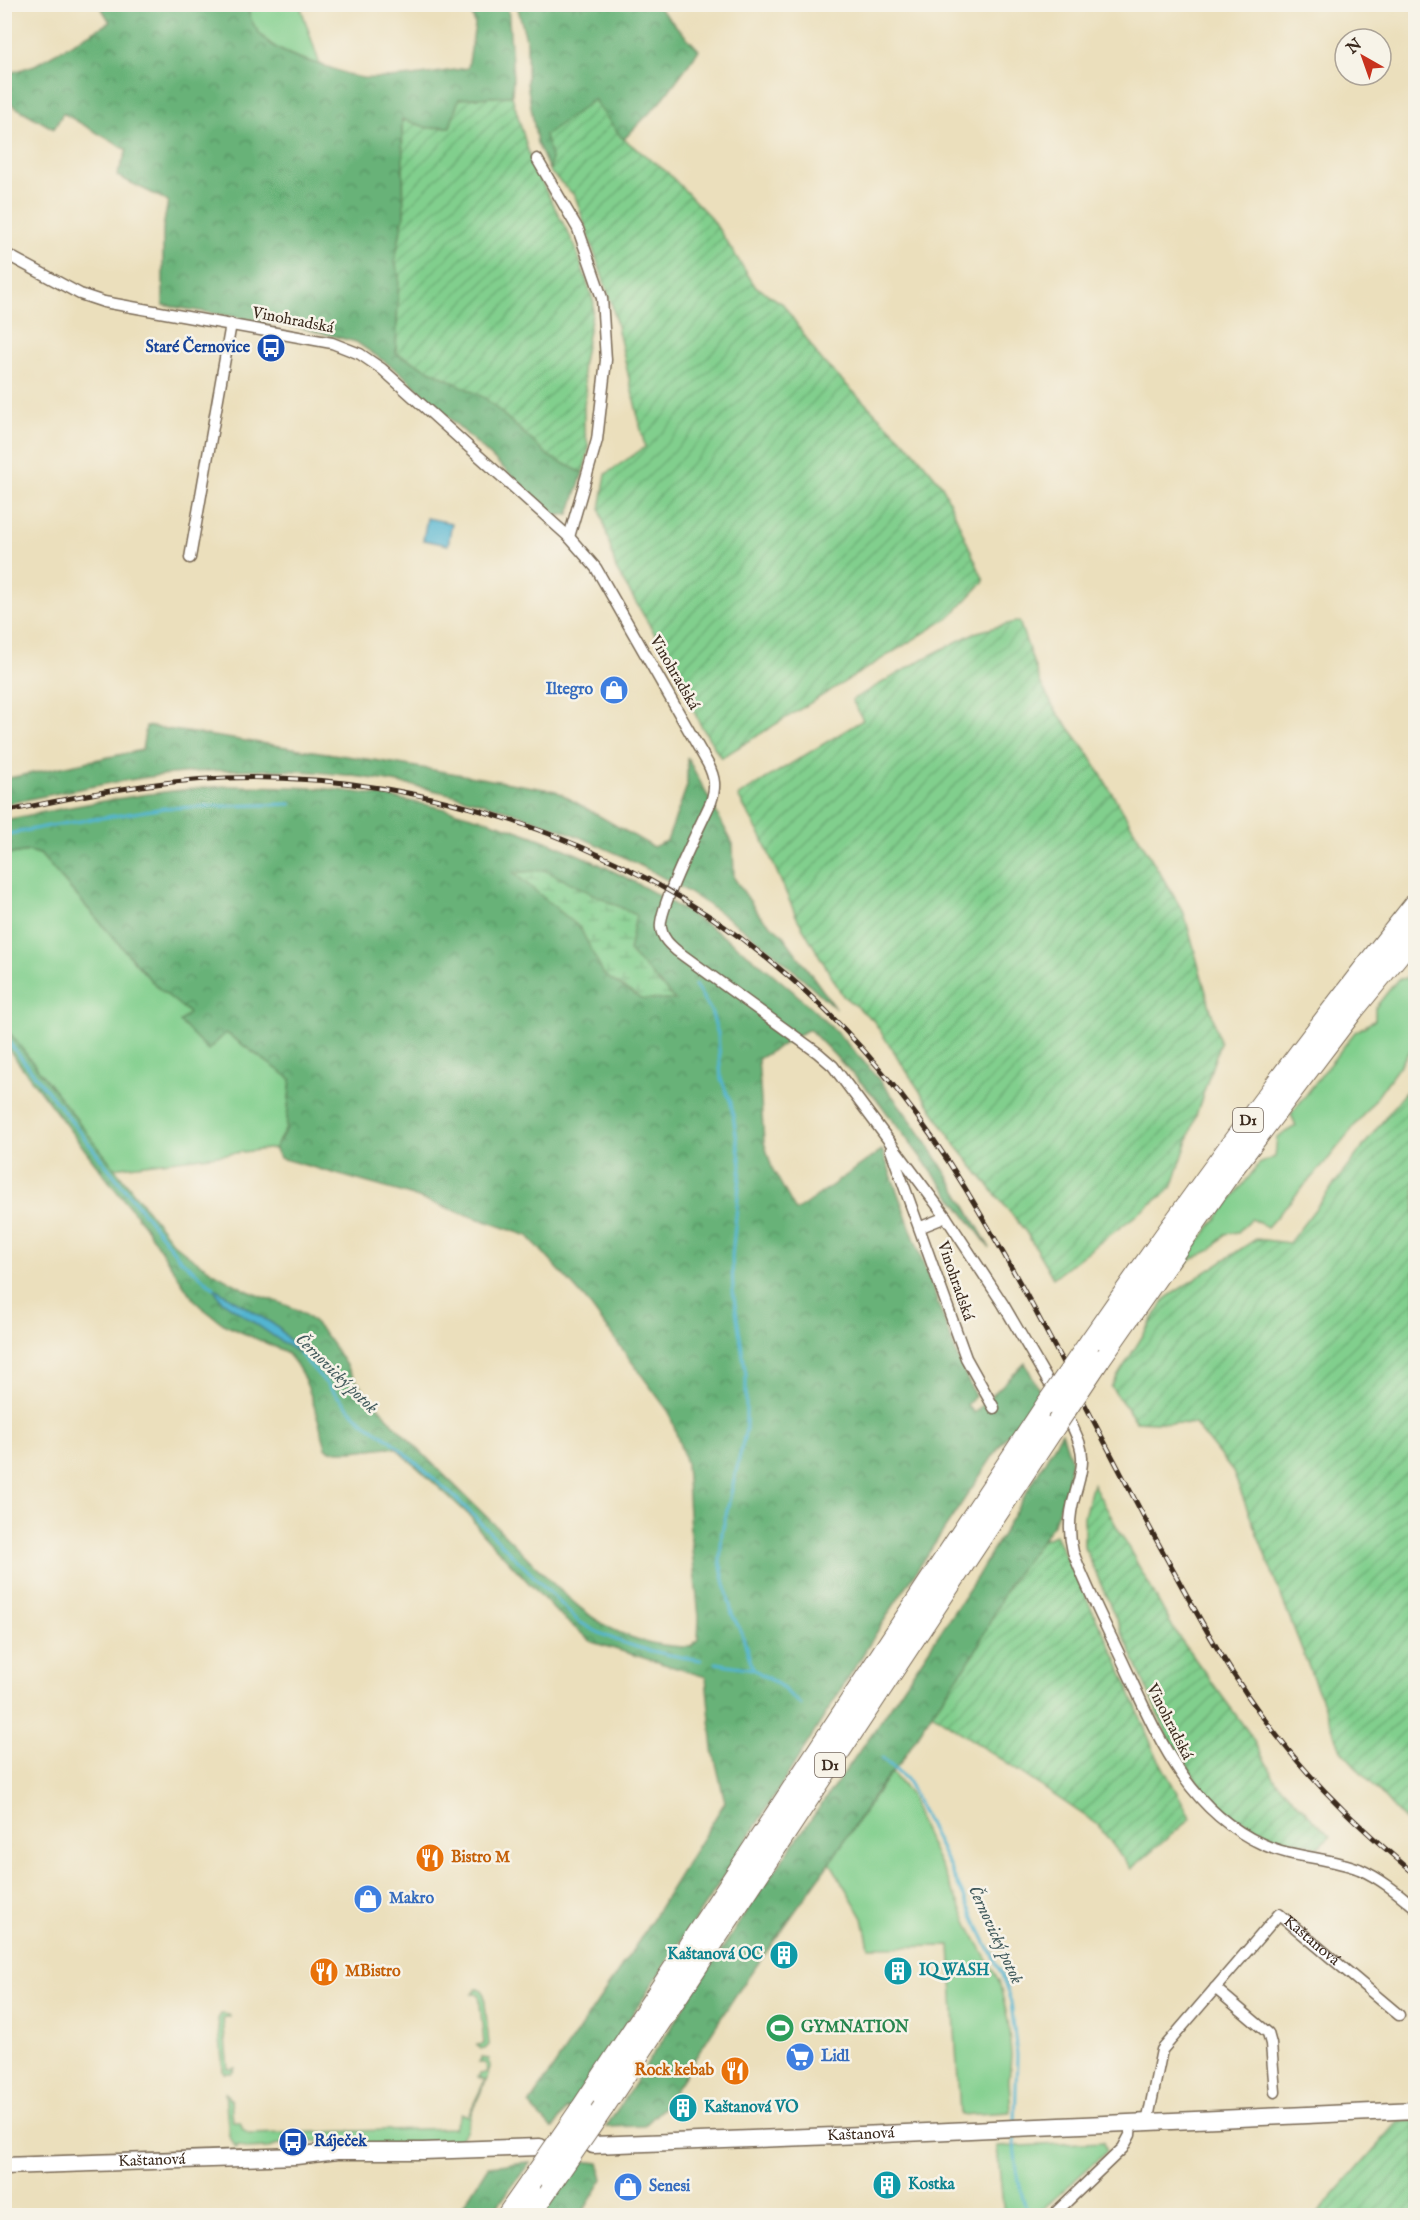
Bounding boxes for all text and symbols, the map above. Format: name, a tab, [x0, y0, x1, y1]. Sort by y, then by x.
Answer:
north arrow	[1333, 27, 1393, 87]
text: N	[1342, 35, 1366, 60]
street label: Vinohradská	[249, 303, 336, 339]
bus stop icon: Staré Černovice	[255, 332, 287, 364]
place label: Staré Černovice	[146, 336, 251, 358]
street label: Vinohradská	[644, 631, 703, 714]
shop icon: Iltegro	[598, 674, 630, 706]
place label: Iltegro	[546, 680, 593, 700]
road number: D1	[1233, 1108, 1263, 1132]
street label: Vinohradská	[932, 1238, 978, 1323]
water label: Černovický potok	[290, 1328, 383, 1419]
street label: Vinohradská	[1141, 1680, 1197, 1763]
road number: D1	[815, 1753, 845, 1777]
restaurant icon: Bistro M	[414, 1842, 446, 1874]
place label: Bistro M	[451, 1848, 510, 1868]
water label: Černovický potok	[962, 1882, 1029, 1988]
shop icon: Makro	[352, 1883, 384, 1915]
place label: Makro	[389, 1889, 434, 1909]
street label: Kaštanová	[1279, 1912, 1344, 1971]
building icon: Kaštanová OC	[768, 1939, 800, 1971]
place label: Kaštanová OC	[667, 1945, 764, 1965]
building icon: IQ WASH	[882, 1955, 914, 1987]
restaurant icon: MBistro	[308, 1956, 340, 1988]
place label: IQ WASH	[919, 1961, 990, 1981]
place label: MBistro	[345, 1962, 401, 1982]
sports icon: GYMNATION	[764, 2012, 796, 2044]
place label: GYMNATION	[801, 2018, 909, 2038]
supermarket icon: Lidl	[784, 2041, 816, 2073]
place label: Lidl	[821, 2047, 850, 2067]
restaurant icon: Rock kebab	[719, 2055, 751, 2087]
place label: Rock kebab	[635, 2061, 714, 2081]
building icon: Kaštanová VO	[667, 2092, 699, 2124]
place label: Kaštanová VO	[704, 2098, 799, 2118]
street label: Kaštanová	[827, 2123, 895, 2146]
bus stop icon: Ráječek	[277, 2126, 309, 2158]
place label: Ráječek	[314, 2132, 367, 2152]
street label: Kaštanová	[118, 2150, 186, 2172]
building icon: Kostka	[871, 2169, 903, 2201]
shop icon: Senesi	[612, 2171, 644, 2203]
place label: Kostka	[908, 2175, 956, 2195]
place label: Senesi	[649, 2177, 691, 2197]

